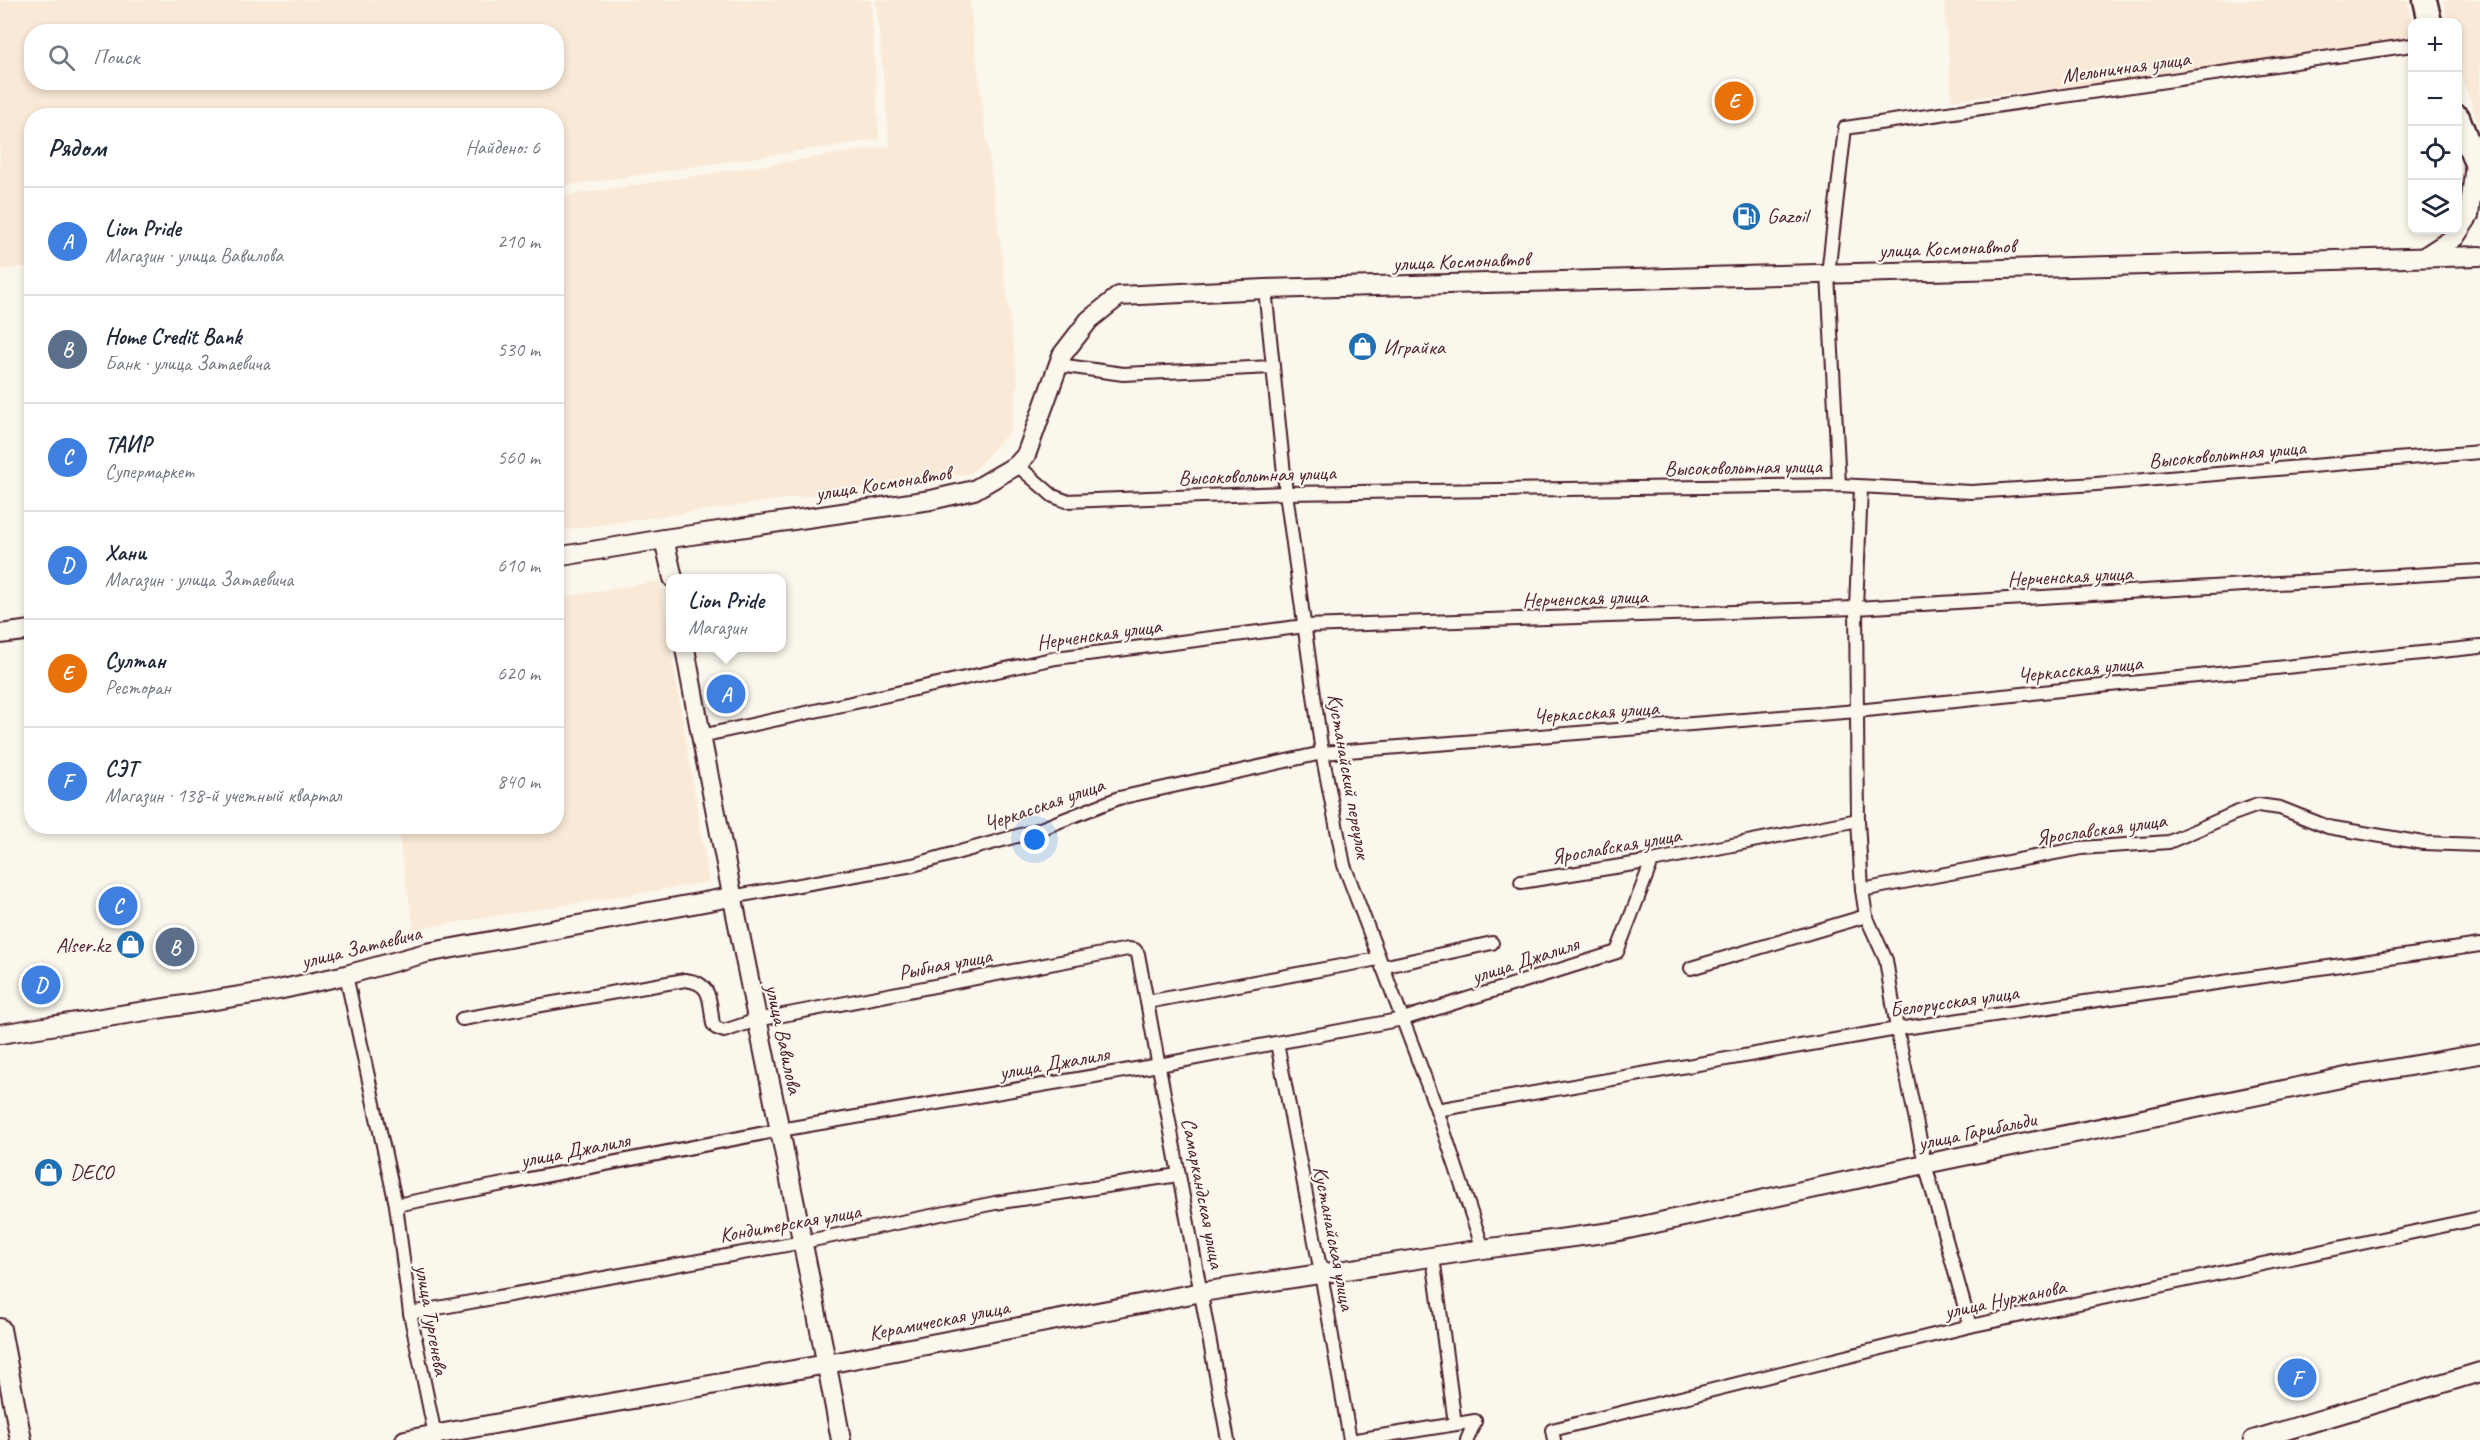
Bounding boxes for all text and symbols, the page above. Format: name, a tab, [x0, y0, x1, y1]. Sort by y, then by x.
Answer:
map controls	[2408, 18, 2462, 234]
button: +	[2408, 18, 2462, 72]
search box	[24, 24, 564, 90]
icon: search	[45, 41, 78, 74]
text: Поиск	[93, 43, 139, 71]
street label: Мельничная улица	[2060, 45, 2193, 89]
button: −	[2408, 72, 2462, 126]
pin: E	[1714, 78, 1754, 124]
button: locate	[2408, 126, 2462, 180]
text: Рядом	[48, 131, 106, 164]
text: Найдено: 6	[465, 135, 540, 160]
button: layers	[2408, 180, 2462, 234]
fuel station icon: Gazoil	[1730, 200, 1762, 232]
place label: Gazoil	[1767, 203, 1811, 229]
text: Lion Pride	[105, 215, 181, 243]
text: A	[62, 229, 73, 254]
text: 210 m	[497, 229, 540, 254]
street label: улица Космонавтов	[1876, 232, 2020, 263]
text: Магазин · улица Вавилова	[105, 243, 283, 268]
street label: улица Космонавтов	[1390, 245, 1534, 276]
text: Home Credit Bank	[105, 323, 241, 351]
shop icon: Играйка	[1346, 331, 1378, 363]
place label: Играйка	[1383, 334, 1447, 360]
text: B	[62, 337, 73, 362]
text: 530 m	[497, 337, 540, 362]
text: Банк · улица Затаевича	[105, 351, 269, 376]
text: ТАИР	[105, 431, 152, 459]
street label: Высоковольтная улица	[2147, 434, 2308, 474]
text: C	[63, 445, 72, 470]
text: 560 m	[497, 445, 540, 470]
street label: Высоковольтная улица	[1664, 453, 1824, 481]
text: Супермаркет	[105, 459, 194, 484]
street label: улица Космонавтов	[812, 459, 956, 507]
street label: Высоковольтная улица	[1178, 459, 1338, 491]
text: Хани	[105, 539, 147, 567]
text: D	[62, 553, 73, 578]
text: 610 m	[497, 553, 540, 578]
street label: Нерченская улица	[2007, 560, 2135, 592]
text: Магазин · улица Затаевича	[105, 567, 293, 592]
popup	[666, 574, 786, 652]
street label: Нерченская улица	[1522, 583, 1650, 613]
text: Lion Pride	[688, 587, 764, 615]
street label: Нерченская улица	[1035, 612, 1165, 656]
text: Магазин	[688, 615, 746, 640]
text: Султан	[105, 647, 166, 675]
street label: Черкасская улица	[2016, 649, 2146, 688]
text: E	[62, 661, 73, 686]
text: 620 m	[497, 661, 540, 686]
pin: A	[706, 672, 746, 716]
text: Ресторан	[105, 675, 171, 700]
street label: Кустанайский переулок	[1322, 692, 1377, 863]
street label: Черкасская улица	[1533, 695, 1661, 729]
text: СЭТ	[105, 755, 137, 783]
text: F	[63, 769, 72, 794]
text: 840 m	[497, 769, 540, 794]
street label: Черкасская улица	[980, 771, 1109, 837]
text: Магазин · 138-й учетный квартал	[105, 783, 341, 808]
street label: Ярославская улица	[2034, 807, 2170, 851]
street label: Ярославская улица	[1549, 821, 1685, 870]
your location	[1020, 825, 1049, 854]
pin: C	[98, 884, 138, 928]
street label: улица Затаевича	[297, 919, 425, 975]
pin: B	[156, 924, 195, 970]
shop icon: Alser.kz	[115, 929, 147, 961]
street label: улица Джалиля	[1466, 930, 1583, 990]
place label: Alser.kz	[56, 932, 112, 958]
street label: Рыбная улица	[896, 942, 995, 986]
pin: D	[22, 962, 60, 1008]
street label: Белорусская улица	[1888, 979, 2022, 1023]
street label: улица Вавилова	[759, 980, 809, 1098]
street label: улица Джалиля	[995, 1040, 1113, 1086]
street label: улица Гарибальди	[1914, 1106, 2040, 1157]
street label: Самаркандская улица	[1176, 1116, 1231, 1272]
street label: улица Джалиля	[516, 1126, 634, 1174]
shop icon: DECO	[33, 1156, 65, 1188]
place label: DECO	[70, 1159, 116, 1185]
street label: Кустанайская улица	[1307, 1164, 1361, 1314]
street label: Кондитерская улица	[718, 1198, 864, 1248]
street label: улица Тургенева	[409, 1261, 455, 1379]
street label: улица Нуржанова	[1940, 1273, 2070, 1325]
street label: Керамическая улица	[867, 1293, 1014, 1346]
pin: F	[2278, 1356, 2316, 1400]

